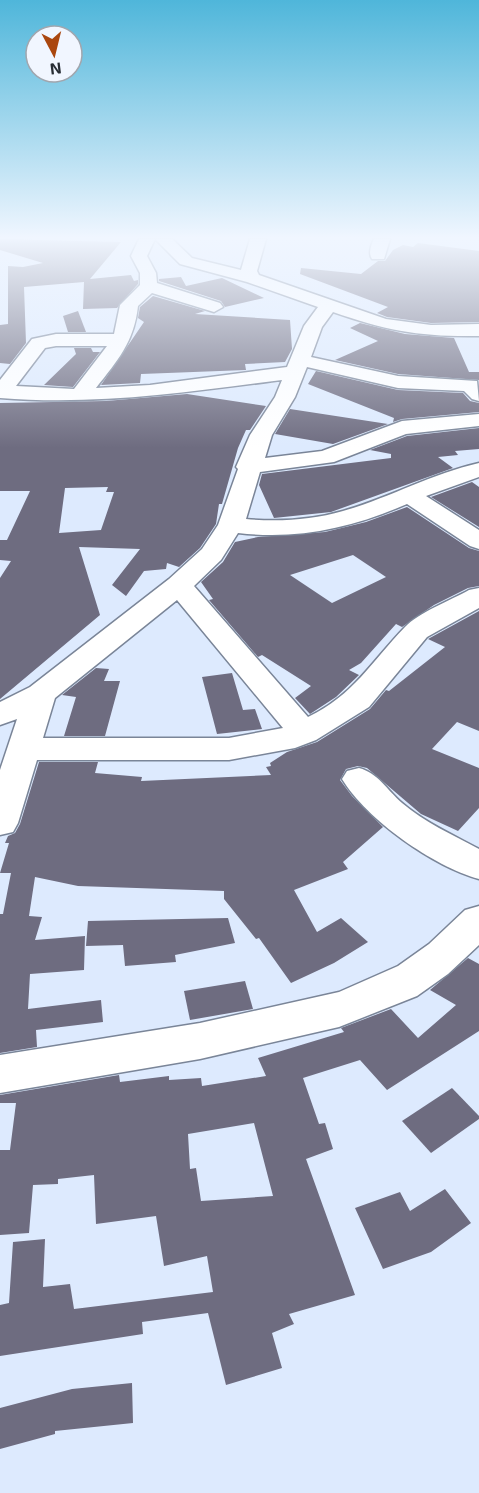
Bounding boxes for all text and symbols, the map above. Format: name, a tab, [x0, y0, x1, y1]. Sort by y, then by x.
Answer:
north arrow	[24, 24, 84, 84]
text: N	[49, 59, 63, 80]

